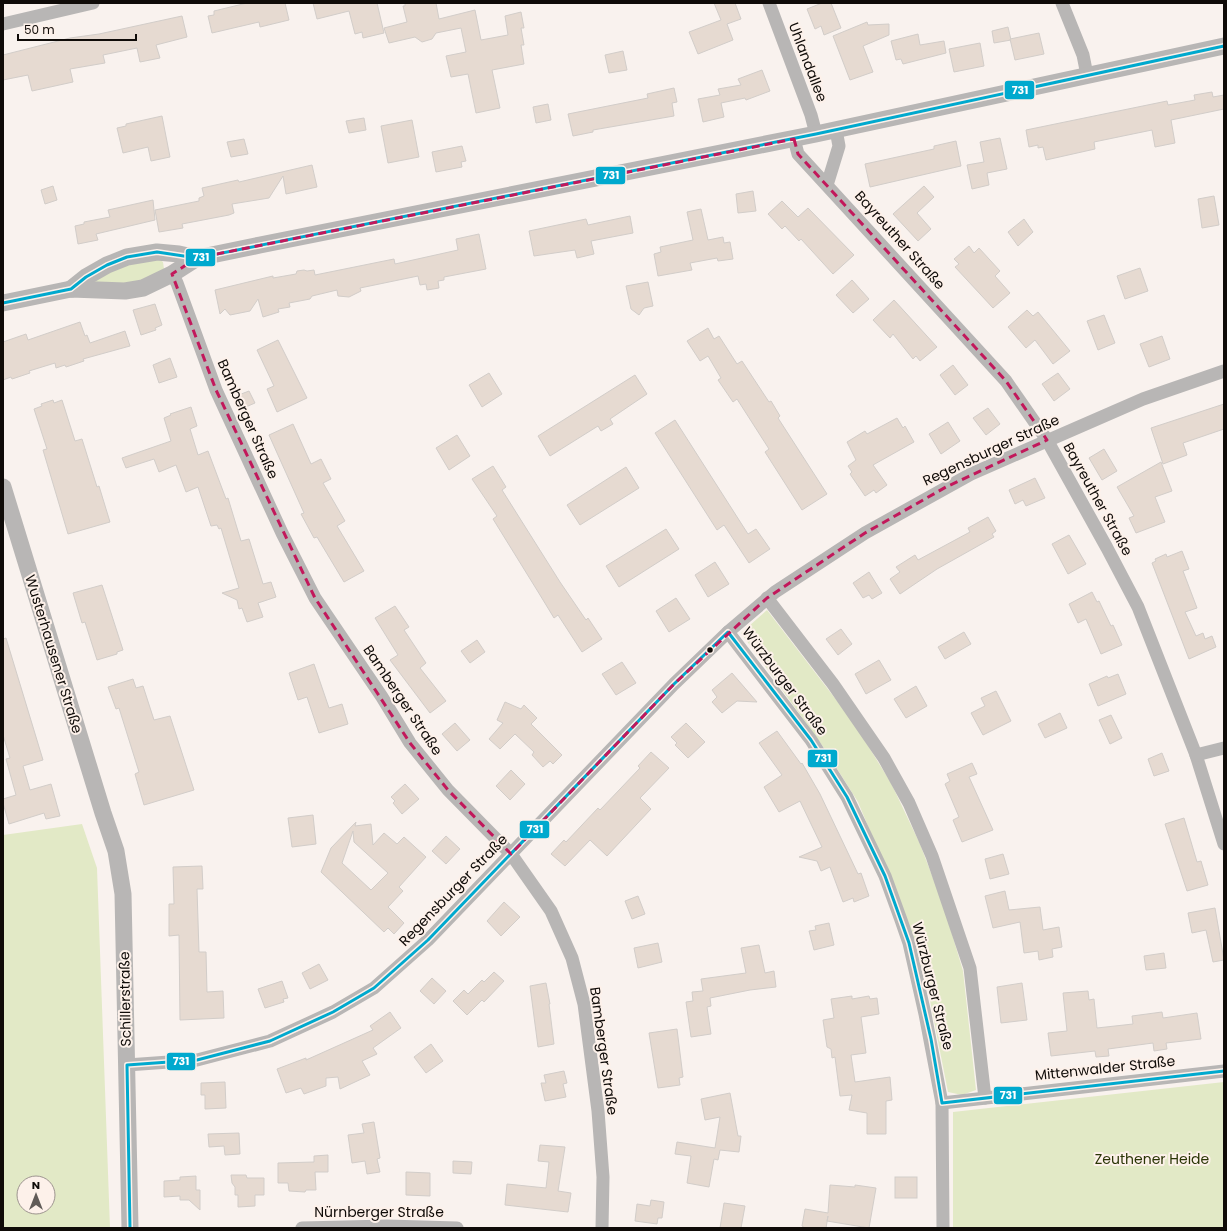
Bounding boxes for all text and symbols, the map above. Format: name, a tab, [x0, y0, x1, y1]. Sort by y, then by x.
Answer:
scale bar	[18, 16, 136, 42]
street label: Uhlandallee	[784, 19, 832, 105]
text: 50 m	[24, 21, 55, 38]
line badge: 731	[1004, 80, 1035, 100]
text: 731	[1012, 82, 1028, 98]
line badge: 731	[595, 166, 626, 185]
text: 731	[603, 167, 619, 183]
street label: Bayreuther Straße	[850, 186, 950, 294]
line badge: 731	[185, 248, 216, 267]
text: 731	[193, 249, 209, 265]
street label: Bamberger Straße	[213, 356, 284, 482]
street label: Regensburger Straße	[919, 409, 1063, 490]
street label: Bayreuther Straße	[1059, 439, 1138, 560]
street label: Wusterhausener Straße	[20, 572, 88, 736]
street label: Würzburger Straße	[738, 623, 833, 740]
street label: Bamberger Straße	[359, 641, 448, 759]
unlabelled marker	[705, 645, 715, 655]
line badge: 731	[807, 749, 838, 768]
text: 731	[815, 750, 831, 766]
line badge: 731	[519, 820, 550, 839]
text: 731	[527, 821, 543, 837]
street label: Regensburger Straße	[394, 829, 512, 950]
street label: Würzburger Straße	[907, 920, 959, 1052]
street label: Schillerstraße	[114, 951, 136, 1047]
street label: Bamberger Straße	[585, 986, 623, 1117]
street label: Mittenwalder Straße	[1034, 1051, 1176, 1085]
line badge: 731	[166, 1052, 196, 1071]
text: 731	[173, 1053, 189, 1069]
line badge: 731	[993, 1086, 1023, 1105]
text: 731	[1000, 1087, 1016, 1103]
park label: Zeuthener Heide	[1095, 1149, 1210, 1169]
north arrow	[16, 1175, 56, 1215]
text: N	[32, 1177, 40, 1193]
street label: Nürnberger Straße	[314, 1202, 444, 1222]

